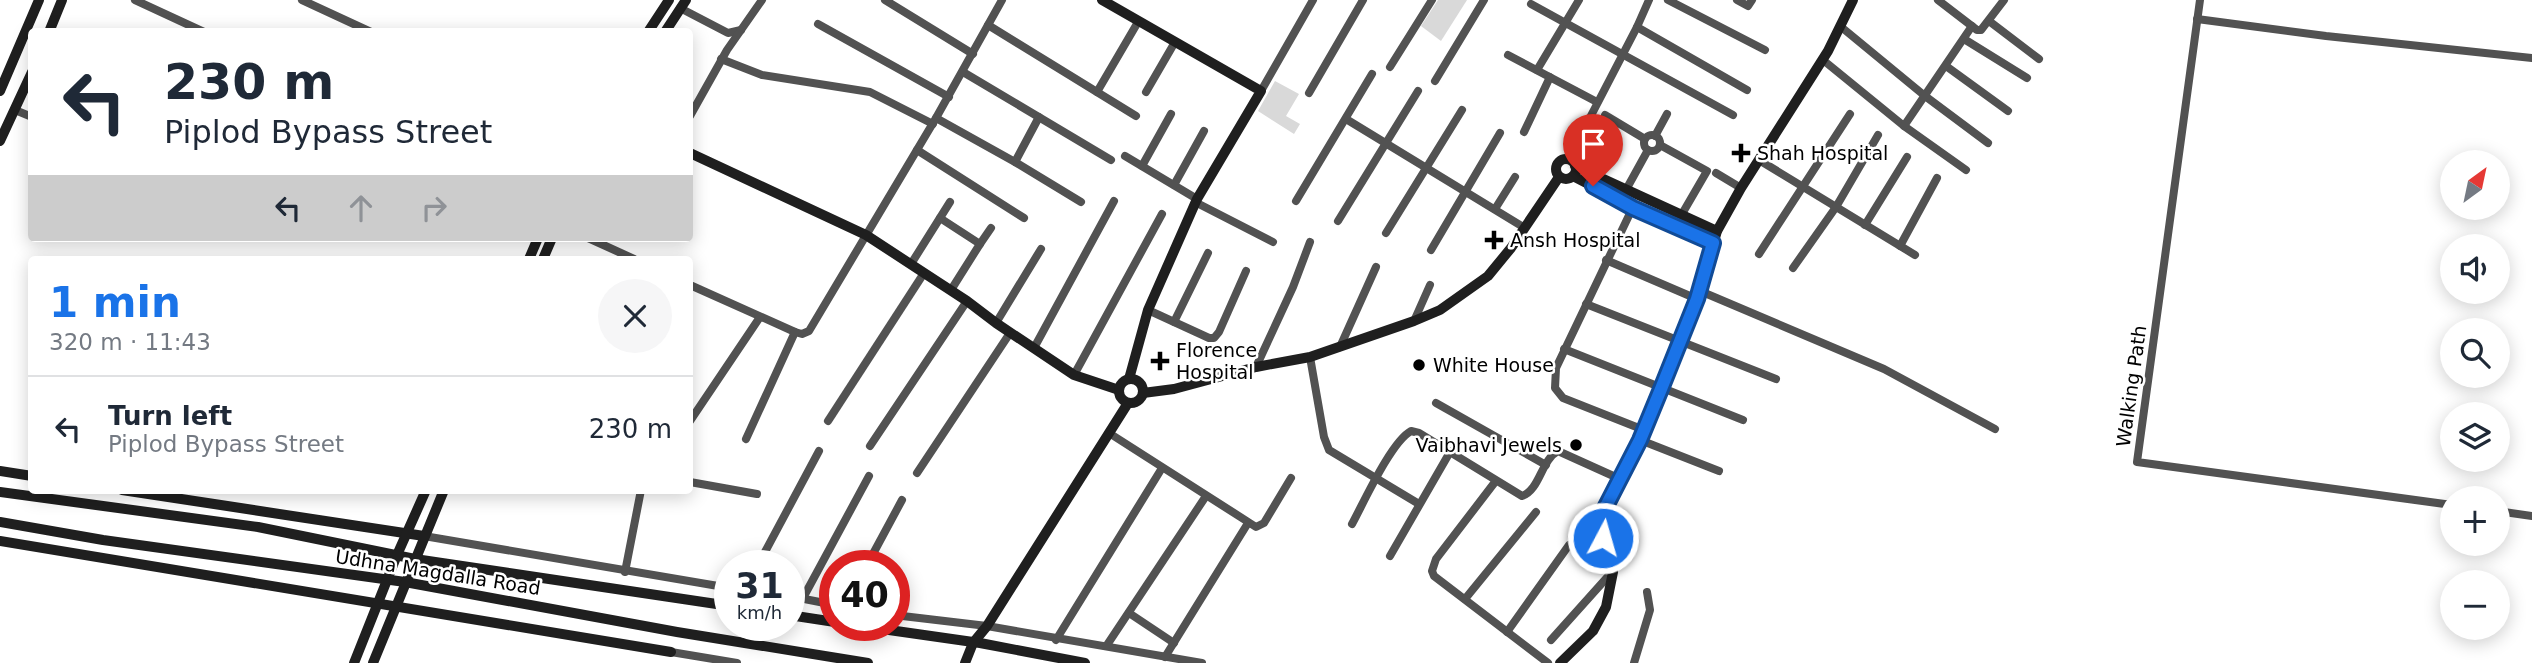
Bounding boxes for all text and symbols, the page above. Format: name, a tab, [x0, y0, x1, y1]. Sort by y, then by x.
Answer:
text: 230 m	[164, 54, 334, 111]
icon: left	[49, 56, 140, 147]
text: Piplod Bypass Street	[164, 113, 492, 151]
pin	[1563, 114, 1623, 186]
icon: arrive	[1574, 125, 1612, 163]
place label: Shah Hospital	[1757, 142, 1888, 164]
marker: Shah Hospital	[1731, 143, 1751, 163]
north arrow	[2440, 150, 2510, 220]
map controls	[2440, 150, 2510, 640]
icon: left	[269, 189, 307, 227]
icon: ahead	[342, 189, 380, 227]
icon: right	[415, 189, 453, 227]
place label: Ansh Hospital	[1510, 229, 1641, 251]
marker: Ansh Hospital	[1484, 230, 1504, 250]
button: sound	[2440, 234, 2510, 304]
text: 1 min	[49, 278, 181, 327]
button: close	[598, 279, 672, 353]
button: search	[2440, 318, 2510, 388]
street label: Walking Path	[2112, 324, 2150, 448]
text: 320 m · 11:43	[49, 329, 211, 355]
place label: Florence Hospital	[1176, 339, 1257, 383]
marker: Florence Hospital	[1150, 351, 1170, 371]
place label: White House	[1433, 354, 1554, 376]
marker: White House	[1411, 357, 1427, 373]
text: Turn left	[108, 401, 232, 431]
button: layers	[2440, 402, 2510, 472]
icon: left	[49, 410, 87, 448]
text: 230 m	[589, 414, 672, 444]
text: Piplod Bypass Street	[108, 431, 344, 457]
place label: Vaibhavi Jewels	[1416, 434, 1562, 456]
marker: Vaibhavi Jewels	[1568, 437, 1584, 453]
button: +	[2440, 486, 2510, 556]
position arrow	[1566, 501, 1640, 575]
street label: Udhna Magdalla Road	[334, 545, 542, 599]
speed limit sign: 40	[819, 550, 910, 641]
text: 31	[735, 566, 784, 606]
button: −	[2440, 570, 2510, 640]
text: km/h	[737, 602, 782, 623]

